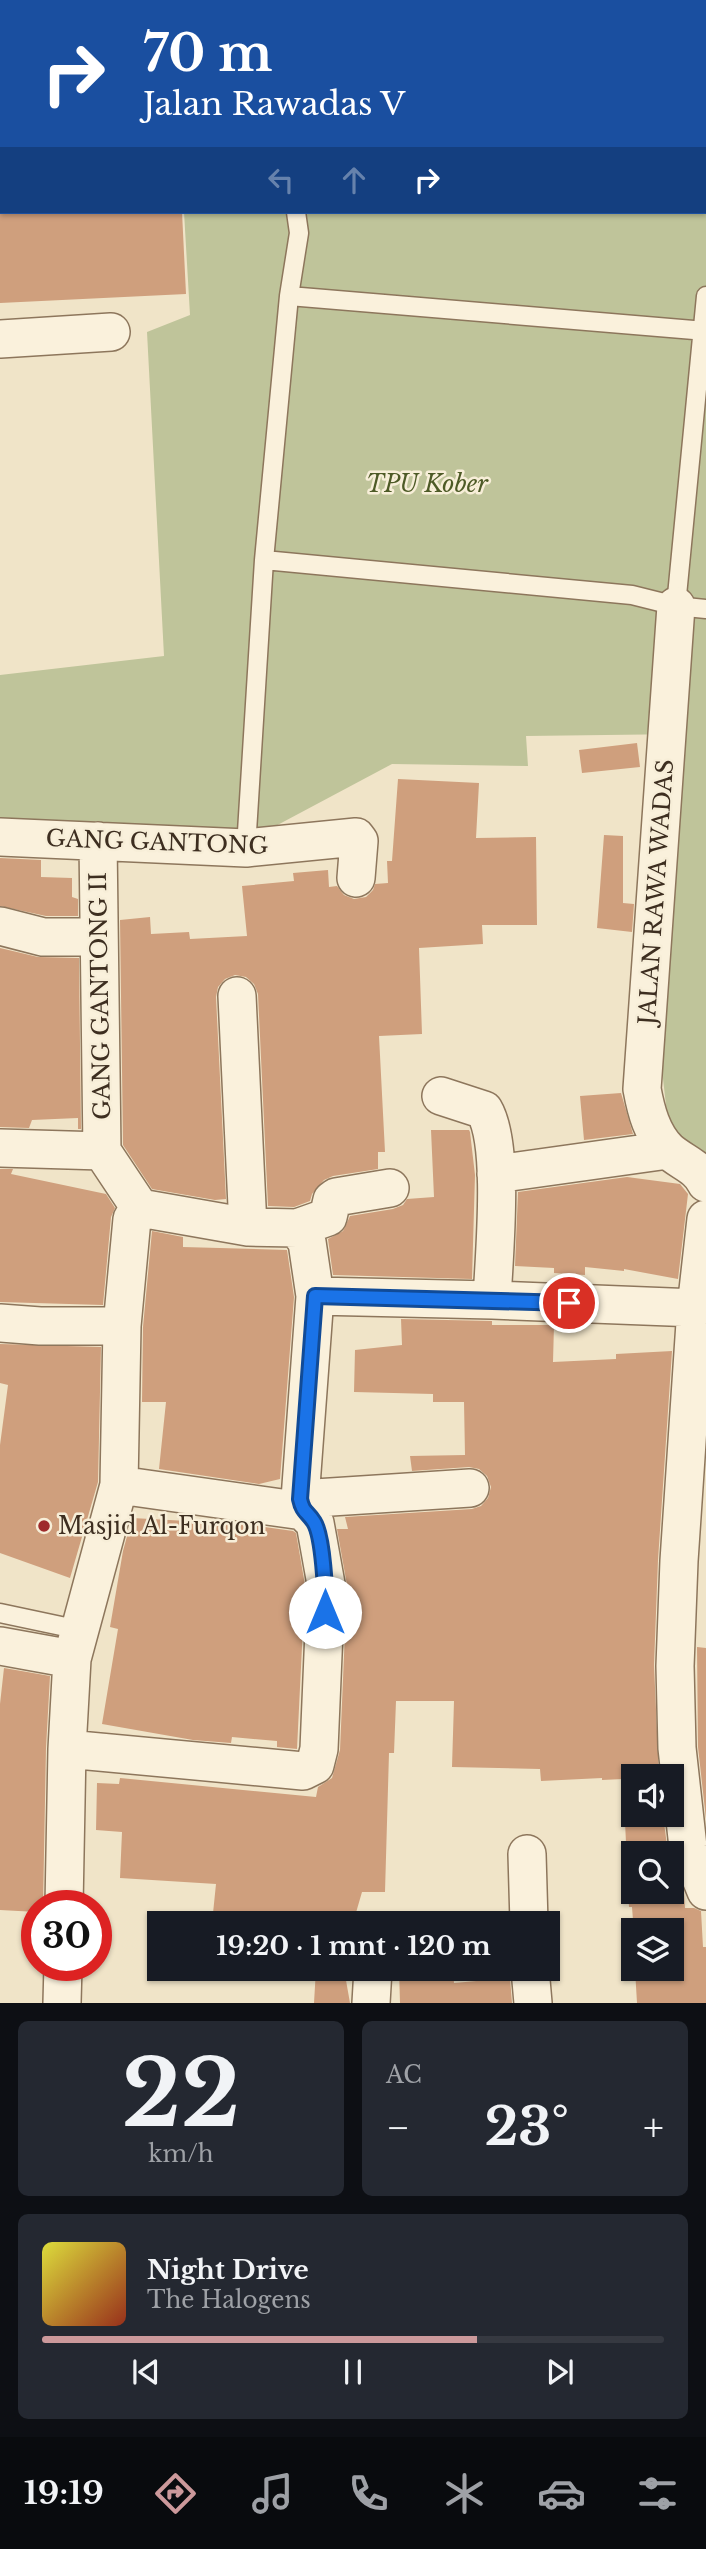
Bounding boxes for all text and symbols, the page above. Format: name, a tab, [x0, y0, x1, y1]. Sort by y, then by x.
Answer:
text: 70 m	[143, 23, 273, 84]
icon: right	[28, 28, 119, 119]
text: Jalan Rawadas V	[143, 84, 405, 124]
icon: left	[262, 161, 300, 199]
icon: ahead	[335, 161, 373, 199]
icon: right	[408, 161, 446, 199]
park label: TPU Kober	[366, 470, 489, 498]
street label: JALAN RAWA WADAS	[633, 758, 679, 1029]
street label: GANG GANTONG	[45, 824, 269, 860]
street label: GANG GANTONG II	[84, 872, 116, 1120]
pin	[539, 1273, 599, 1333]
icon: arrive	[550, 1284, 588, 1322]
place label: Masjid Al-Furqon	[58, 1512, 266, 1540]
marker: Masjid Al-Furqon	[36, 1518, 52, 1534]
position arrow	[288, 1575, 362, 1649]
map controls	[621, 1764, 684, 1981]
button: sound	[621, 1764, 684, 1827]
button: search	[621, 1841, 684, 1904]
speed limit sign: 30	[21, 1890, 112, 1981]
button: layers	[621, 1918, 684, 1981]
text: 19:20 · 1 mnt · 120 m	[216, 1930, 491, 1962]
text: 22	[122, 2038, 240, 2151]
text: AC	[386, 2061, 422, 2089]
text: 23°	[484, 2095, 569, 2159]
text: −	[386, 2104, 410, 2151]
text: +	[643, 2104, 664, 2151]
text: km/h	[148, 2140, 214, 2168]
text: Night Drive	[147, 2254, 309, 2286]
text: The Halogens	[147, 2286, 311, 2314]
icon: previous	[127, 2353, 165, 2391]
icon: pause	[334, 2353, 372, 2391]
icon: next	[541, 2353, 579, 2391]
icon: directions	[151, 2469, 200, 2518]
icon: music	[248, 2469, 297, 2518]
icon: phone	[344, 2469, 393, 2518]
icon: climate	[440, 2469, 489, 2518]
icon: car	[537, 2469, 586, 2518]
icon: filters	[633, 2469, 682, 2518]
text: 19:19	[24, 2473, 104, 2513]

